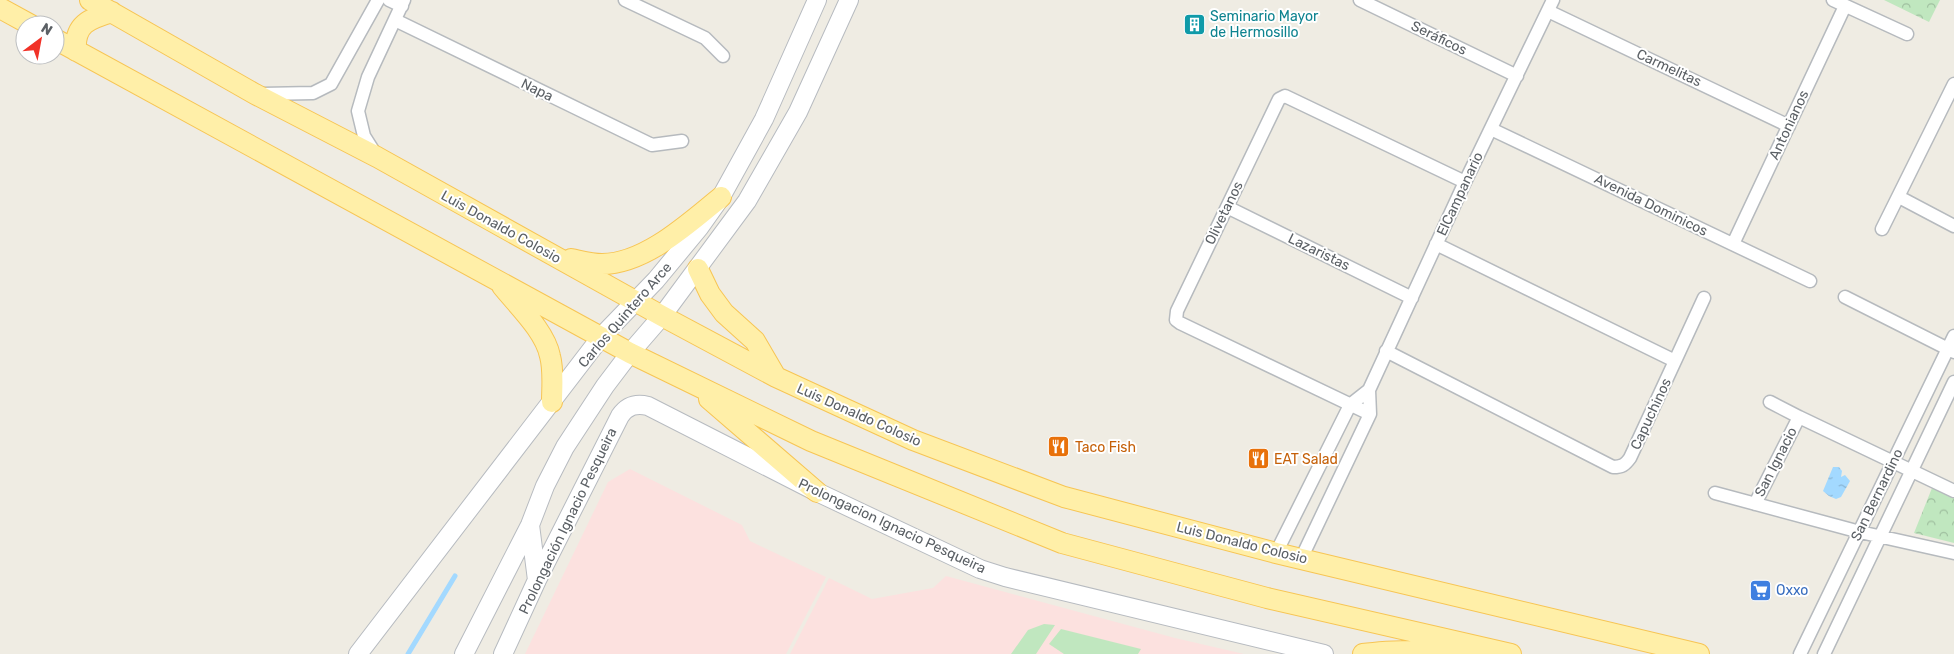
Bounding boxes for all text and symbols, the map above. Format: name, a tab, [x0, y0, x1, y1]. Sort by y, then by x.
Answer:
place label: Seminario Mayor de Hermosillo	[1210, 8, 1319, 41]
building icon: Seminario Mayor de Hermosillo	[1182, 12, 1206, 36]
north arrow	[15, 15, 65, 65]
street label: Seráficos	[1408, 17, 1470, 59]
text: N	[38, 20, 55, 39]
street label: Carmelitas	[1634, 46, 1704, 90]
street label: Napa	[518, 75, 556, 105]
street label: Antonianos	[1766, 88, 1812, 162]
street label: ElCampanario	[1433, 149, 1487, 239]
street label: Avenida Dominicos	[1592, 170, 1710, 240]
street label: Olivetanos	[1201, 179, 1247, 247]
street label: Luis Donaldo Colosio	[438, 187, 564, 267]
street label: Lazaristas	[1285, 230, 1353, 274]
street label: Carlos Quintero Arce	[575, 259, 675, 371]
street label: Capuchinos	[1627, 375, 1675, 453]
street label: Luis Donaldo Colosio	[794, 380, 924, 450]
street label: San Ignacio	[1751, 424, 1801, 500]
street label: Prolongación Ignacio Pesqueira	[515, 425, 621, 617]
restaurant icon: Taco Fish	[1047, 435, 1071, 459]
place label: Taco Fish	[1075, 439, 1136, 456]
street label: San Bernardino	[1847, 446, 1907, 544]
restaurant icon: EAT Salad	[1246, 447, 1270, 471]
place label: EAT Salad	[1274, 451, 1338, 468]
street label: Prolongacion Ignacio Pesqueira	[795, 475, 989, 577]
street label: Luis Donaldo Colosio	[1175, 518, 1309, 568]
supermarket icon: Oxxo	[1748, 578, 1772, 602]
place label: Oxxo	[1776, 582, 1808, 599]

